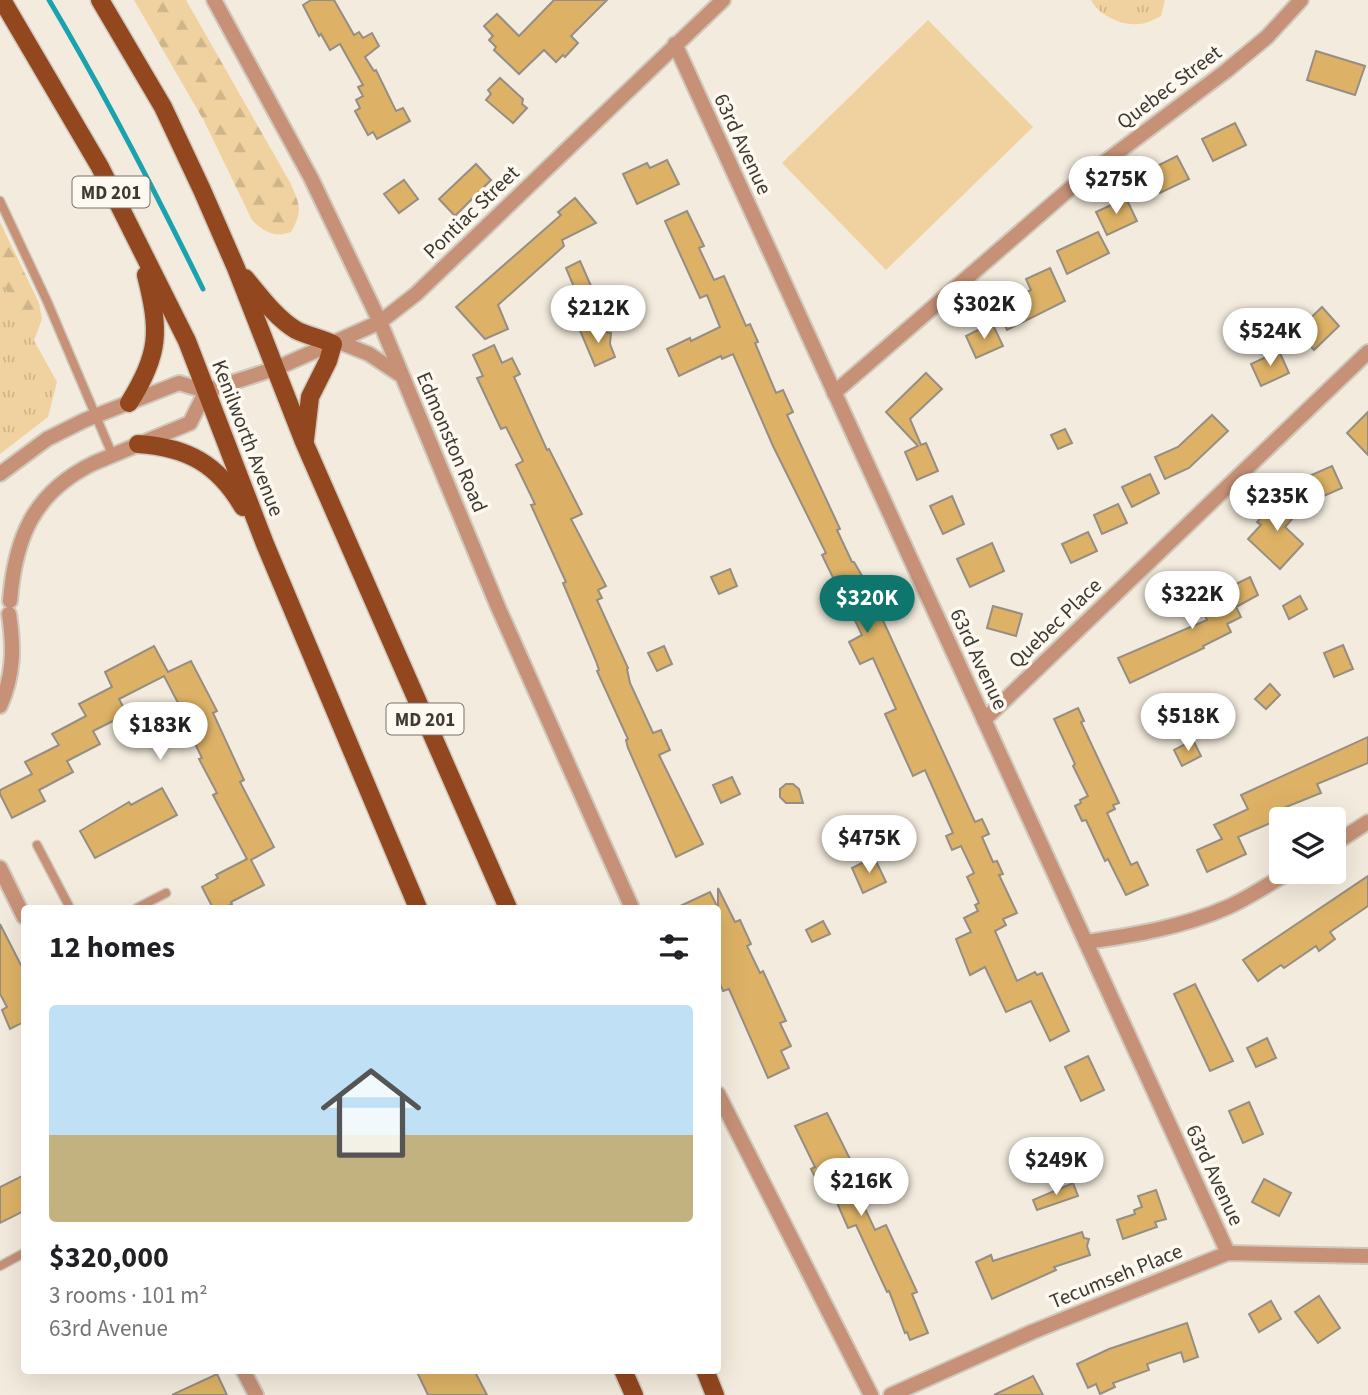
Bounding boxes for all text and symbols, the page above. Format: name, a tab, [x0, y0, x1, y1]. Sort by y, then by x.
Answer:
street label: Quebec Street	[1110, 38, 1228, 136]
street label: 63rd Avenue	[706, 88, 780, 200]
pin: $275K	[1067, 156, 1165, 216]
street label: Pontiac Street	[416, 158, 526, 266]
text: $275K	[1085, 162, 1147, 195]
road number: MD 201	[72, 176, 150, 208]
pin: $302K	[935, 282, 1033, 341]
pin: $212K	[549, 286, 647, 345]
text: $302K	[953, 287, 1015, 320]
text: $212K	[567, 291, 629, 324]
pin: $524K	[1221, 308, 1319, 368]
text: $524K	[1239, 314, 1301, 347]
street label: Kenilworth Avenue	[204, 355, 292, 521]
street label: Edmonston Road	[409, 367, 495, 517]
pin: $235K	[1228, 474, 1326, 533]
text: $235K	[1246, 479, 1308, 512]
street label: Quebec Place	[1002, 571, 1108, 675]
pin: $322K	[1143, 572, 1241, 631]
pin: $320K	[818, 576, 916, 635]
text: $322K	[1161, 577, 1223, 610]
text: $320K	[836, 581, 898, 614]
street label: 63rd Avenue	[942, 603, 1016, 715]
pin: $518K	[1139, 694, 1237, 753]
text: $518K	[1157, 699, 1219, 732]
pin: $183K	[111, 702, 209, 762]
road number: MD 201	[386, 704, 464, 734]
text: $183K	[129, 708, 191, 741]
map controls	[1269, 807, 1346, 884]
button: layers	[1269, 807, 1346, 884]
pin: $475K	[820, 816, 918, 875]
text: $475K	[838, 821, 900, 854]
text: 12 homes	[49, 926, 175, 969]
icon: filters	[655, 928, 693, 966]
icon: home	[308, 1050, 434, 1176]
street label: 63rd Avenue	[1178, 1119, 1252, 1231]
pin: $249K	[1007, 1138, 1105, 1197]
text: $249K	[1025, 1143, 1087, 1176]
pin: $216K	[812, 1158, 910, 1218]
text: $216K	[830, 1164, 892, 1197]
text: $320,000	[49, 1236, 169, 1279]
street label: Tecumseh Place	[1045, 1236, 1187, 1316]
text: 3 rooms · 101 m²	[49, 1279, 208, 1312]
text: 63rd Avenue	[49, 1312, 168, 1345]

